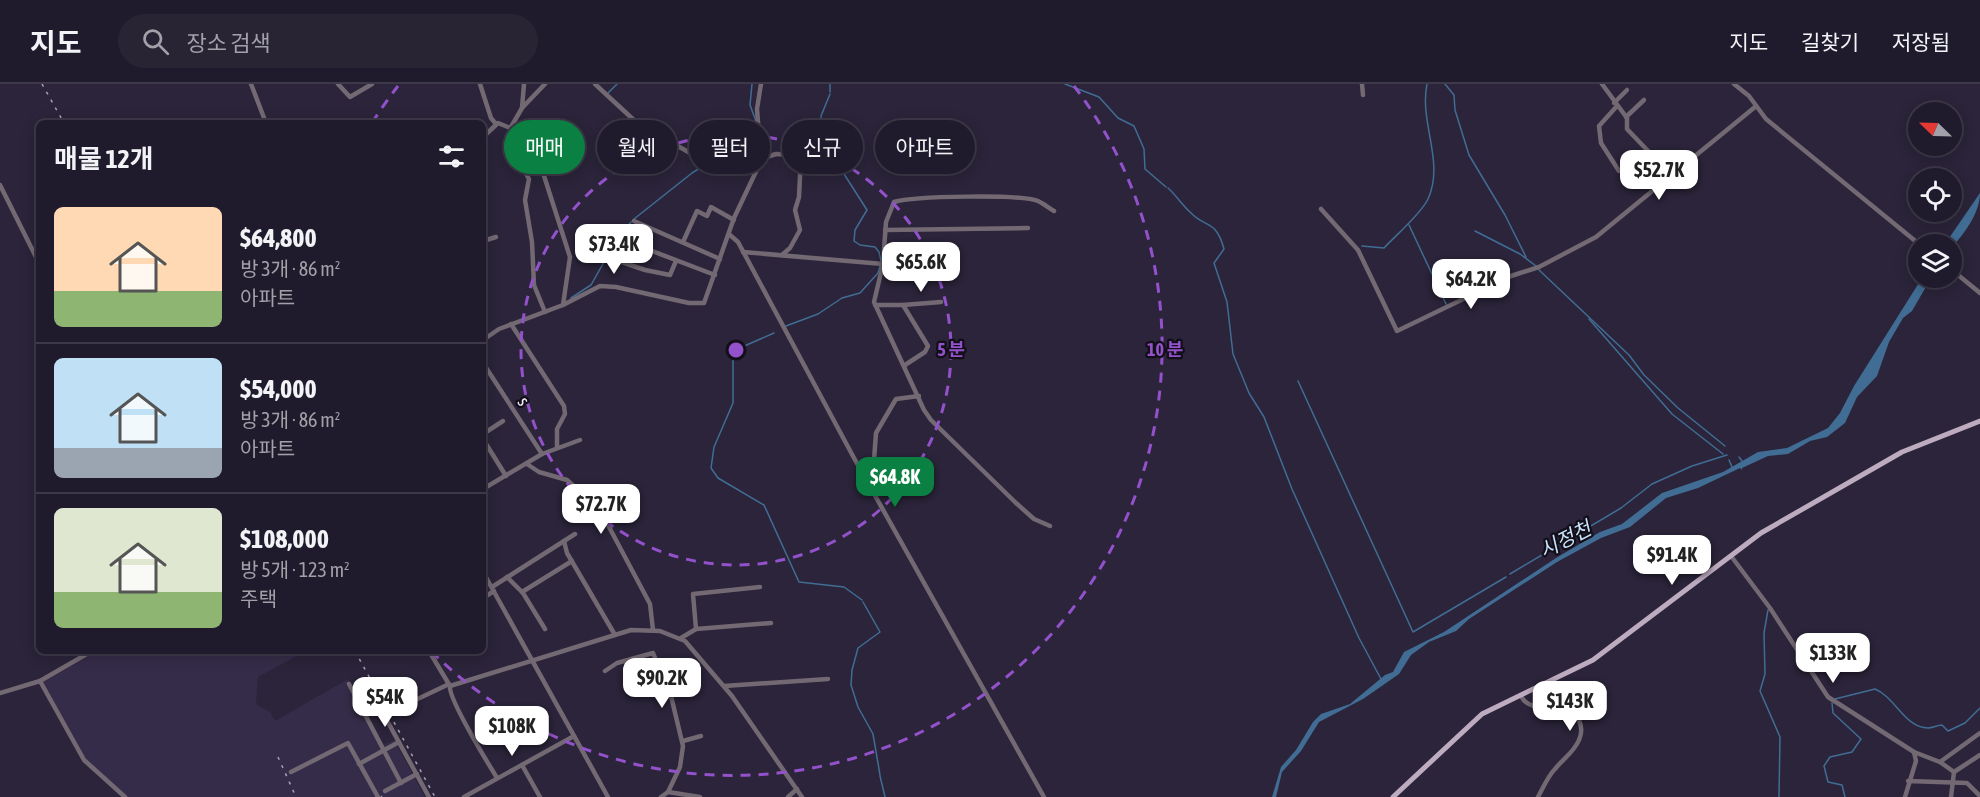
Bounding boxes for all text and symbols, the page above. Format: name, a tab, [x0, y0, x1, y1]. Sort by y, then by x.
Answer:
search box	[118, 14, 538, 68]
icon: search	[139, 25, 172, 58]
text: 지도	[30, 27, 82, 59]
text: 장소 검색	[187, 30, 271, 56]
text: 지도	[1729, 30, 1768, 54]
text: 길찾기	[1801, 30, 1859, 54]
text: 저장됨	[1892, 30, 1950, 54]
north arrow	[1908, 102, 1962, 156]
map controls	[1908, 102, 1962, 288]
chip: 매매	[504, 120, 585, 174]
chip: 월세	[597, 120, 677, 174]
chip: 필터	[689, 120, 770, 174]
chip: 신규	[782, 120, 863, 174]
chip: 아파트	[875, 120, 975, 174]
icon: filters	[435, 140, 468, 173]
text: 매물 12개	[54, 144, 154, 174]
pin: $52.7K	[1610, 150, 1708, 201]
text: $52.7K	[1634, 158, 1684, 181]
button: locate	[1908, 168, 1962, 222]
text: $64,800	[240, 223, 317, 253]
pin: $73.4K	[565, 224, 663, 275]
icon: home	[102, 231, 174, 303]
text: $73.4K	[589, 232, 639, 255]
button: layers	[1908, 234, 1962, 288]
pin: $65.6K	[872, 242, 970, 293]
text: $65.6K	[896, 250, 946, 273]
text: 방 3개 · 86 m²	[240, 257, 340, 280]
pin: $64.2K	[1422, 259, 1520, 310]
text: $64.2K	[1446, 267, 1496, 290]
text: 아파트	[240, 286, 295, 309]
text: 5 분	[937, 339, 965, 360]
text: 10 분	[1147, 339, 1183, 360]
centre of rings	[726, 340, 746, 360]
text: $54,000	[240, 374, 317, 404]
icon: home	[102, 382, 174, 454]
street label: s	[514, 392, 534, 410]
text: 방 3개 · 86 m²	[240, 408, 340, 431]
text: 아파트	[240, 437, 295, 460]
pin: $64.8K	[846, 457, 944, 508]
text: $64.8K	[870, 465, 920, 488]
pin: $72.7K	[552, 484, 650, 535]
text: $72.7K	[576, 492, 626, 515]
water label: 시정천	[1535, 515, 1597, 562]
text: $108,000	[240, 524, 329, 554]
icon: home	[102, 532, 174, 604]
pin: $91.4K	[1623, 535, 1721, 586]
text: $91.4K	[1647, 543, 1697, 566]
text: 방 5개 · 123 m²	[240, 558, 350, 581]
text: 주택	[240, 587, 277, 610]
pin: $133K	[1791, 633, 1875, 684]
text: $133K	[1810, 641, 1856, 664]
pin: $90.2K	[613, 658, 711, 709]
text: $90.2K	[637, 666, 687, 689]
pin: $54K	[349, 677, 421, 728]
pin: $143K	[1528, 681, 1612, 732]
text: $54K	[367, 685, 404, 708]
text: $143K	[1547, 689, 1593, 712]
pin: $108K	[470, 706, 554, 757]
text: $108K	[489, 714, 535, 737]

